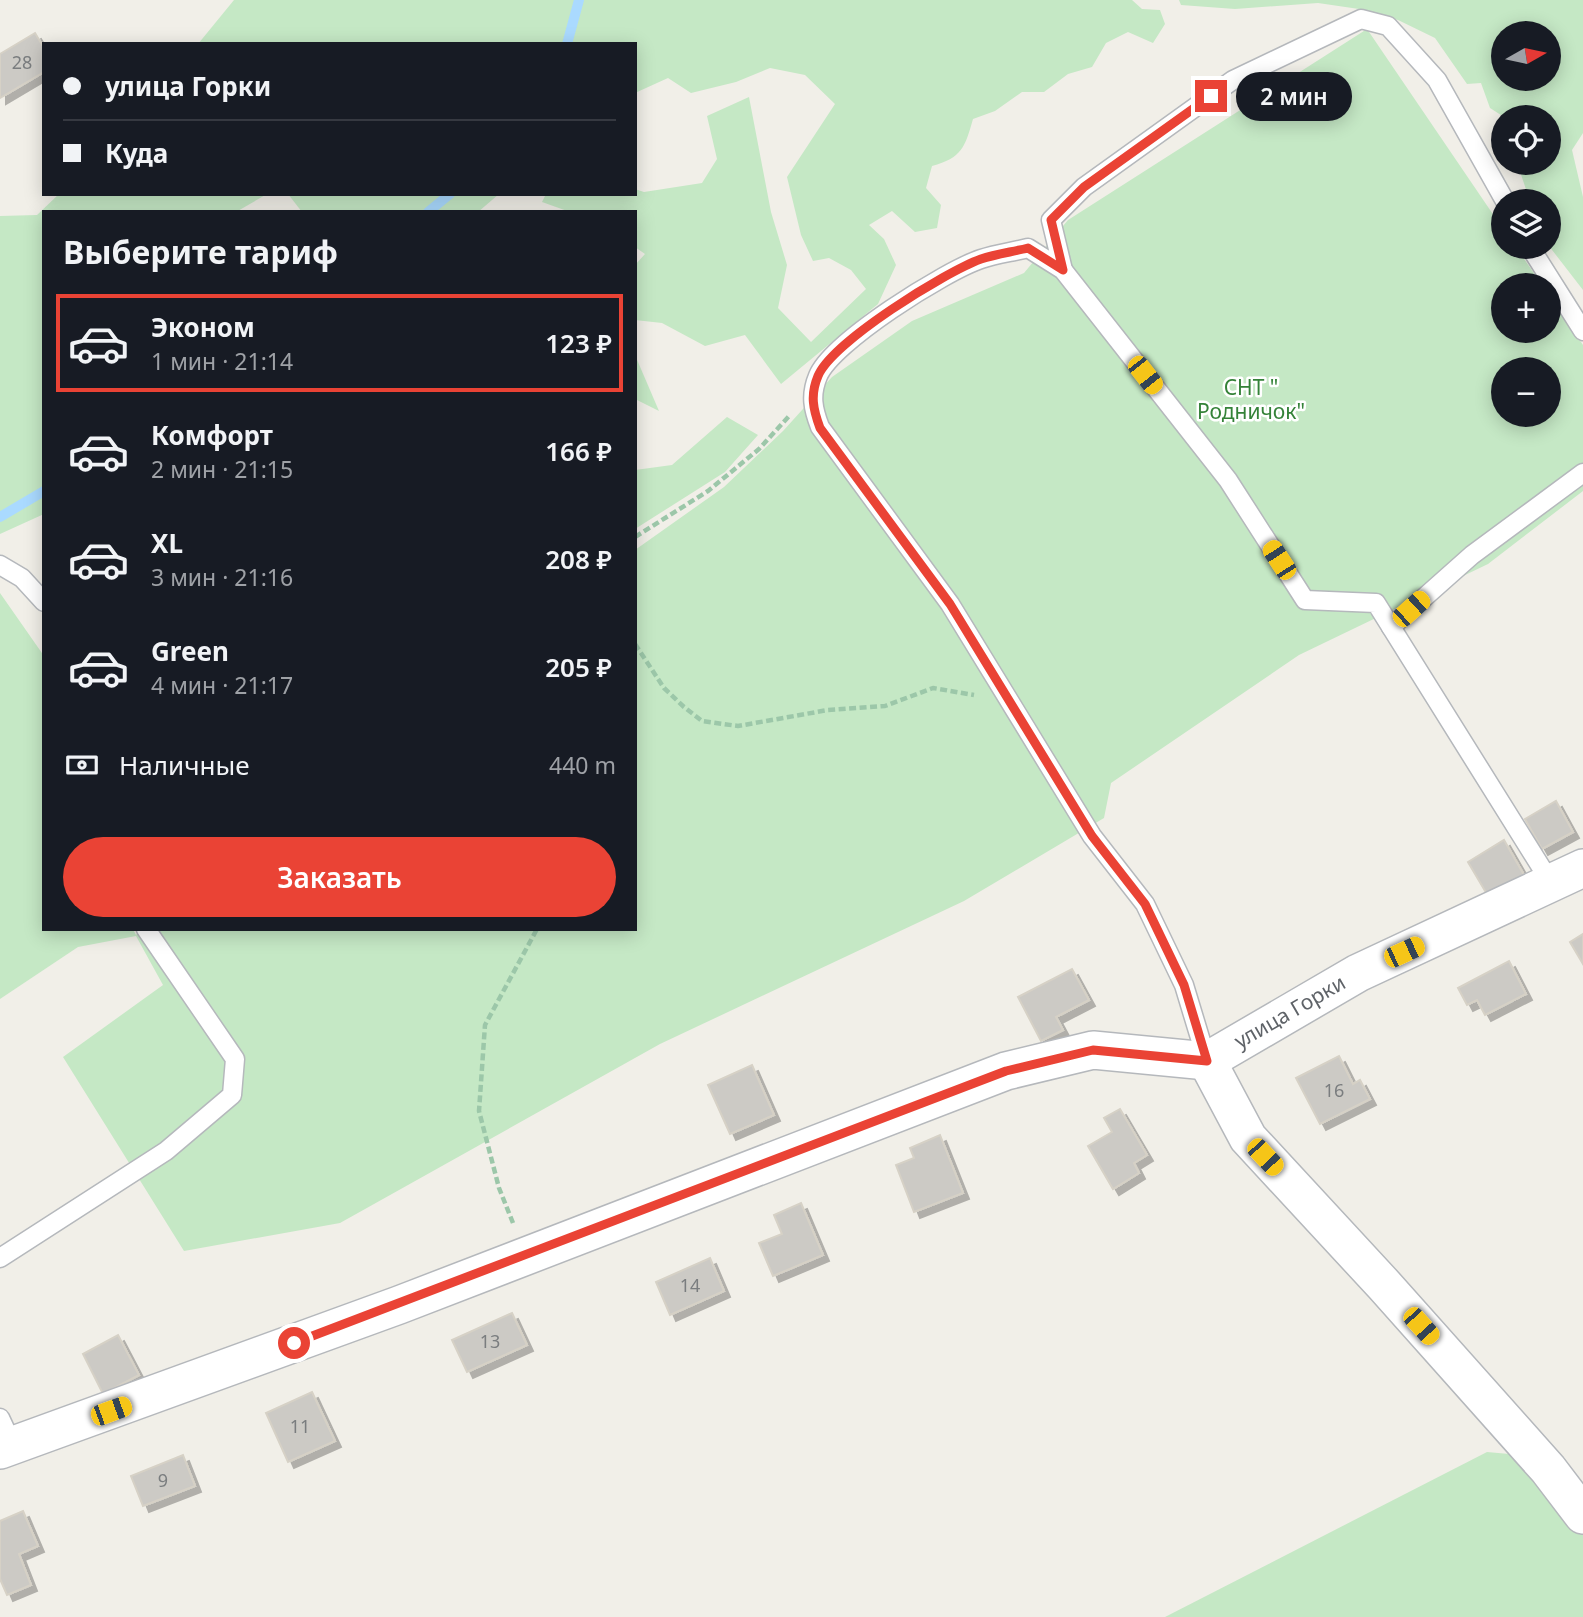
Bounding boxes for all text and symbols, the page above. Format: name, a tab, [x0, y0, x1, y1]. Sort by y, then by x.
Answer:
north arrow	[1491, 21, 1561, 91]
map controls	[1491, 21, 1561, 427]
house number: 28	[12, 50, 32, 74]
text: улица Горки	[105, 68, 271, 104]
callout: 2 мин	[1236, 72, 1351, 120]
route end	[1195, 80, 1227, 112]
text: 2 мин	[1260, 80, 1328, 112]
button: locate	[1491, 105, 1561, 175]
text: Куда	[105, 135, 168, 171]
button: layers	[1491, 189, 1561, 259]
text: Выберите тариф	[63, 230, 338, 273]
button: +	[1491, 273, 1561, 343]
text: Эконом	[151, 309, 255, 345]
icon: car	[67, 312, 130, 375]
text: 123 ₽	[545, 325, 612, 361]
text: 1 мин · 21:14	[151, 345, 293, 377]
car	[1124, 352, 1167, 398]
button: −	[1491, 357, 1561, 427]
park label: СНТ " Родничок"	[1197, 373, 1305, 425]
text: Комфорт	[151, 417, 273, 453]
icon: car	[67, 420, 130, 483]
text: 166 ₽	[545, 433, 612, 469]
text: 2 мин · 21:15	[151, 453, 293, 485]
text: XL	[151, 525, 183, 561]
icon: car	[67, 528, 130, 591]
car	[1259, 537, 1300, 583]
text: 208 ₽	[545, 541, 612, 577]
text: 3 мин · 21:16	[151, 561, 293, 593]
car	[1389, 587, 1434, 631]
text: Green	[151, 633, 229, 669]
icon: car	[67, 636, 130, 699]
text: 205 ₽	[545, 649, 612, 685]
text: 4 мин · 21:17	[151, 669, 293, 701]
icon: cash	[63, 746, 101, 784]
text: Наличные	[119, 747, 250, 783]
text: 440 m	[549, 749, 616, 781]
button: Заказать	[63, 837, 616, 917]
car	[1381, 934, 1428, 970]
street label: улица Горки	[1229, 968, 1350, 1054]
house number: 16	[1324, 1078, 1344, 1102]
car	[1243, 1134, 1288, 1180]
house number: 14	[680, 1273, 700, 1297]
car	[1400, 1303, 1443, 1349]
route start	[278, 1327, 310, 1359]
house number: 13	[480, 1329, 500, 1353]
car	[88, 1394, 135, 1428]
house number: 11	[290, 1414, 310, 1438]
house number: 9	[158, 1468, 168, 1492]

